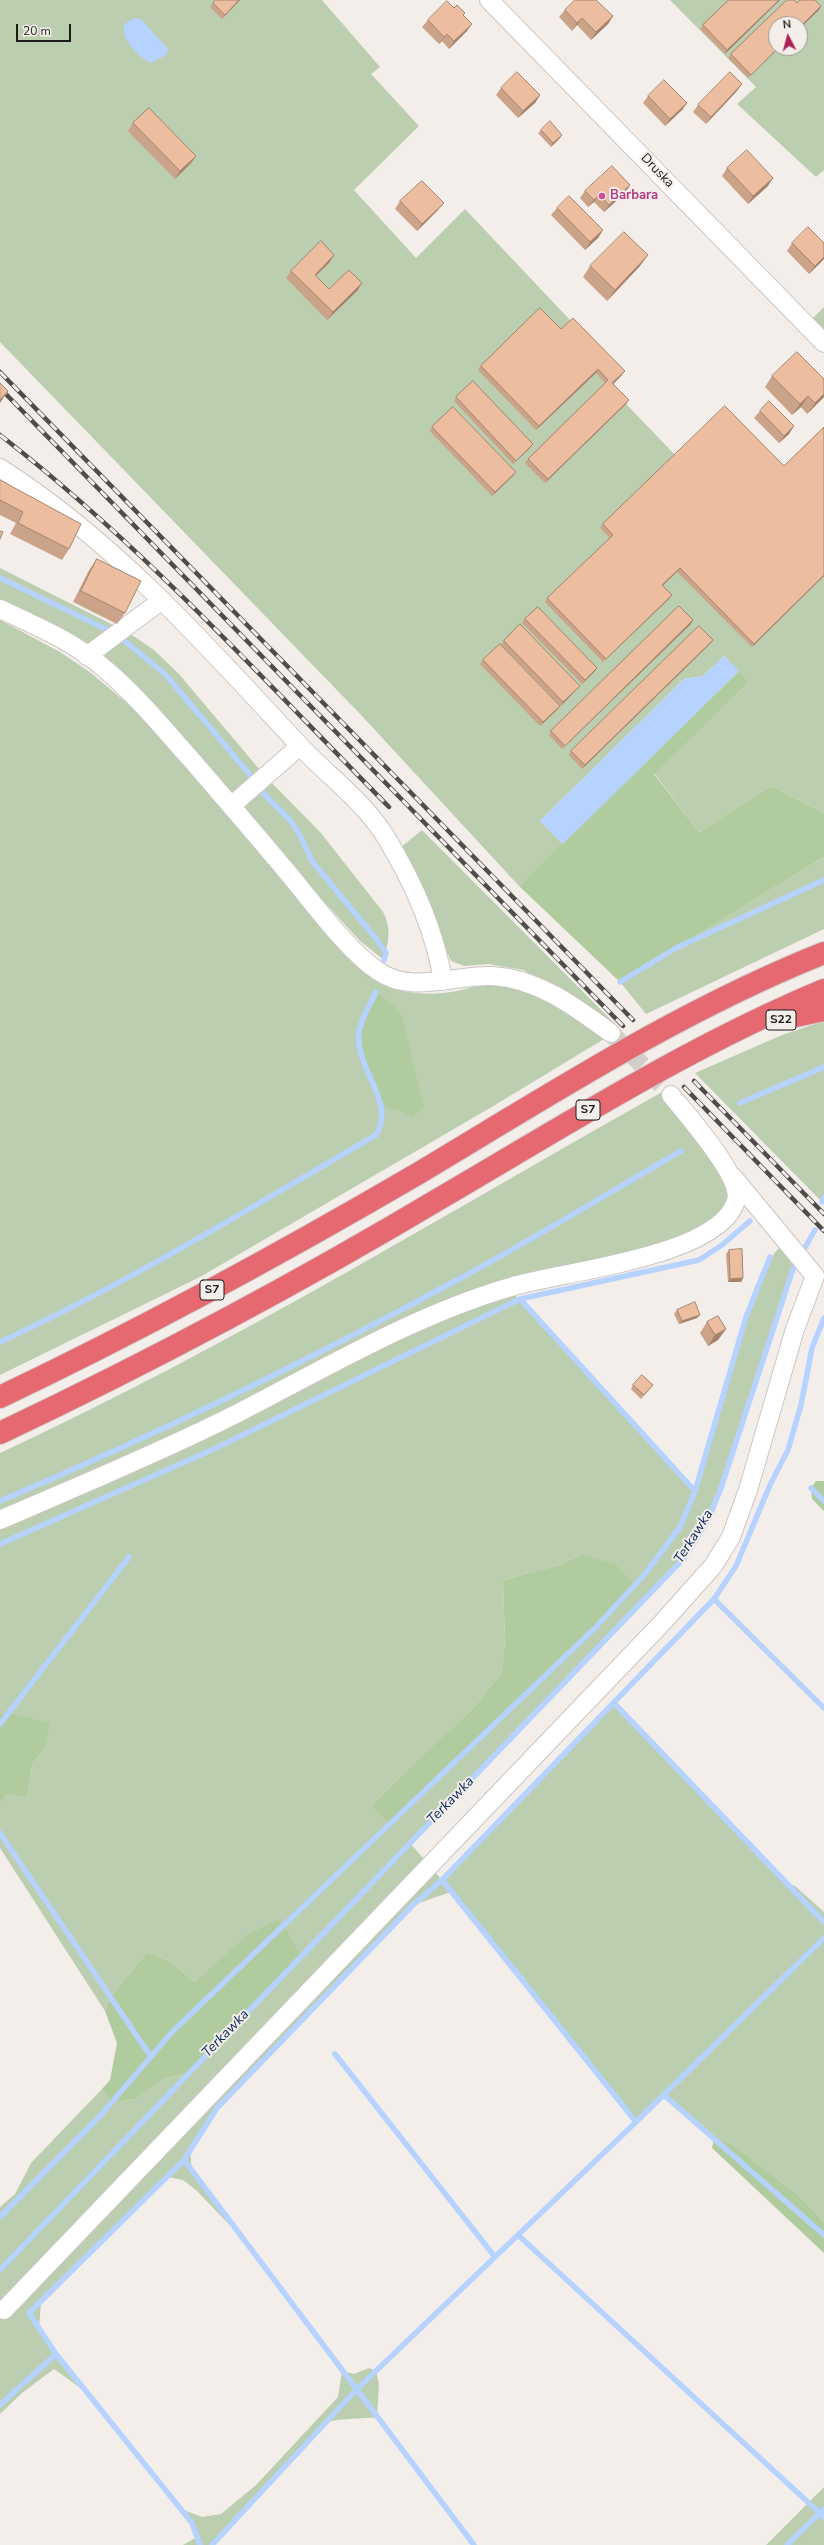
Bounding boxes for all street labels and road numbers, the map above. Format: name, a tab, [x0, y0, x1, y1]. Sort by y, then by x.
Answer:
street label: Druska	[637, 151, 677, 191]
road number: S22	[766, 1010, 796, 1030]
road number: S7	[576, 1100, 600, 1120]
road number: S7	[200, 1280, 224, 1300]

